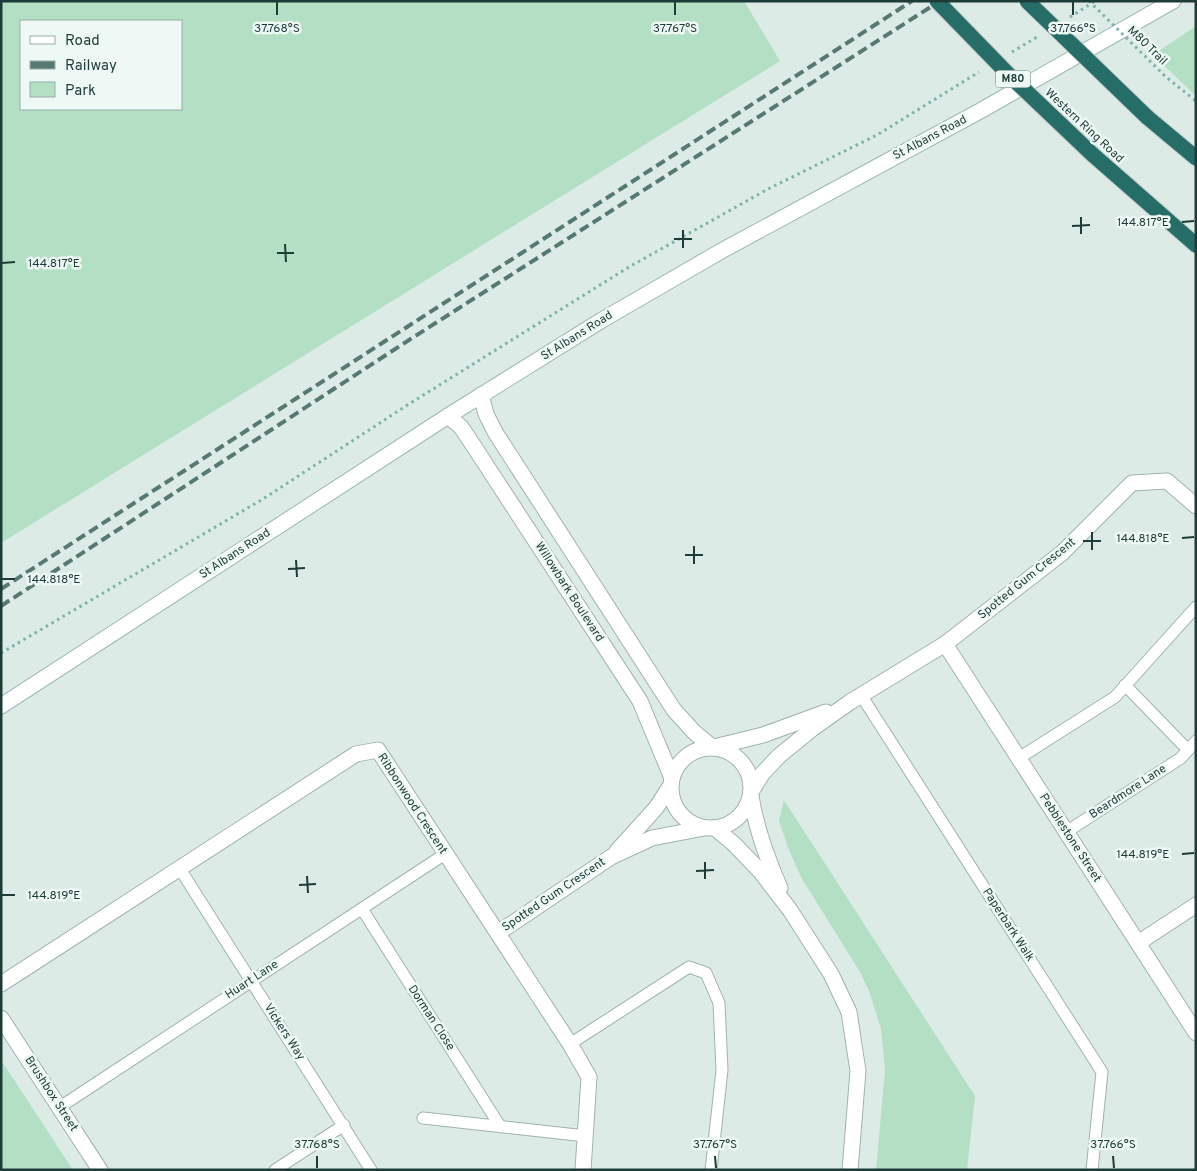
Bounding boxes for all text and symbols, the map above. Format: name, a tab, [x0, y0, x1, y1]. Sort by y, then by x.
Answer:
legend	[20, 20, 182, 110]
text: 37.768°S	[254, 21, 300, 37]
text: 37.767°S	[653, 21, 697, 37]
text: 37.766°S	[1050, 21, 1096, 37]
street label: M80 Trail	[1124, 23, 1170, 69]
text: Road	[65, 32, 100, 51]
text: Railway	[65, 57, 117, 76]
road number: M80	[996, 70, 1030, 88]
text: Park	[65, 82, 96, 101]
street label: Western Ring Road	[1041, 85, 1127, 167]
street label: St Albans Road	[890, 112, 970, 164]
text: 144.817°E	[1117, 215, 1169, 231]
text: 144.817°E	[28, 256, 80, 272]
street label: St Albans Road	[538, 308, 616, 364]
street label: St Albans Road	[196, 525, 274, 583]
text: 144.818°E	[1116, 531, 1170, 547]
street label: Spotted Gum Crescent	[975, 535, 1079, 623]
street label: Willowbark Boulevard	[531, 539, 607, 645]
text: 144.818°E	[27, 572, 81, 588]
street label: Ribbonwood Crescent	[373, 750, 451, 858]
street label: Beardmore Lane	[1086, 761, 1170, 823]
street label: Pebblestone Street	[1035, 791, 1105, 885]
text: 144.819°E	[1117, 847, 1169, 863]
street label: Spotted Gum Crescent	[499, 854, 609, 936]
street label: Paperbark Walk	[978, 885, 1038, 965]
text: 144.819°E	[28, 888, 80, 904]
street label: Huart Lane	[222, 957, 282, 1003]
street label: Dorman Close	[404, 982, 458, 1054]
street label: Vickers Way	[260, 1001, 308, 1063]
street label: Brushbox Street	[21, 1053, 81, 1135]
text: 37.768°S	[294, 1137, 340, 1153]
text: 37.767°S	[693, 1137, 737, 1153]
text: 37.766°S	[1090, 1137, 1136, 1153]

